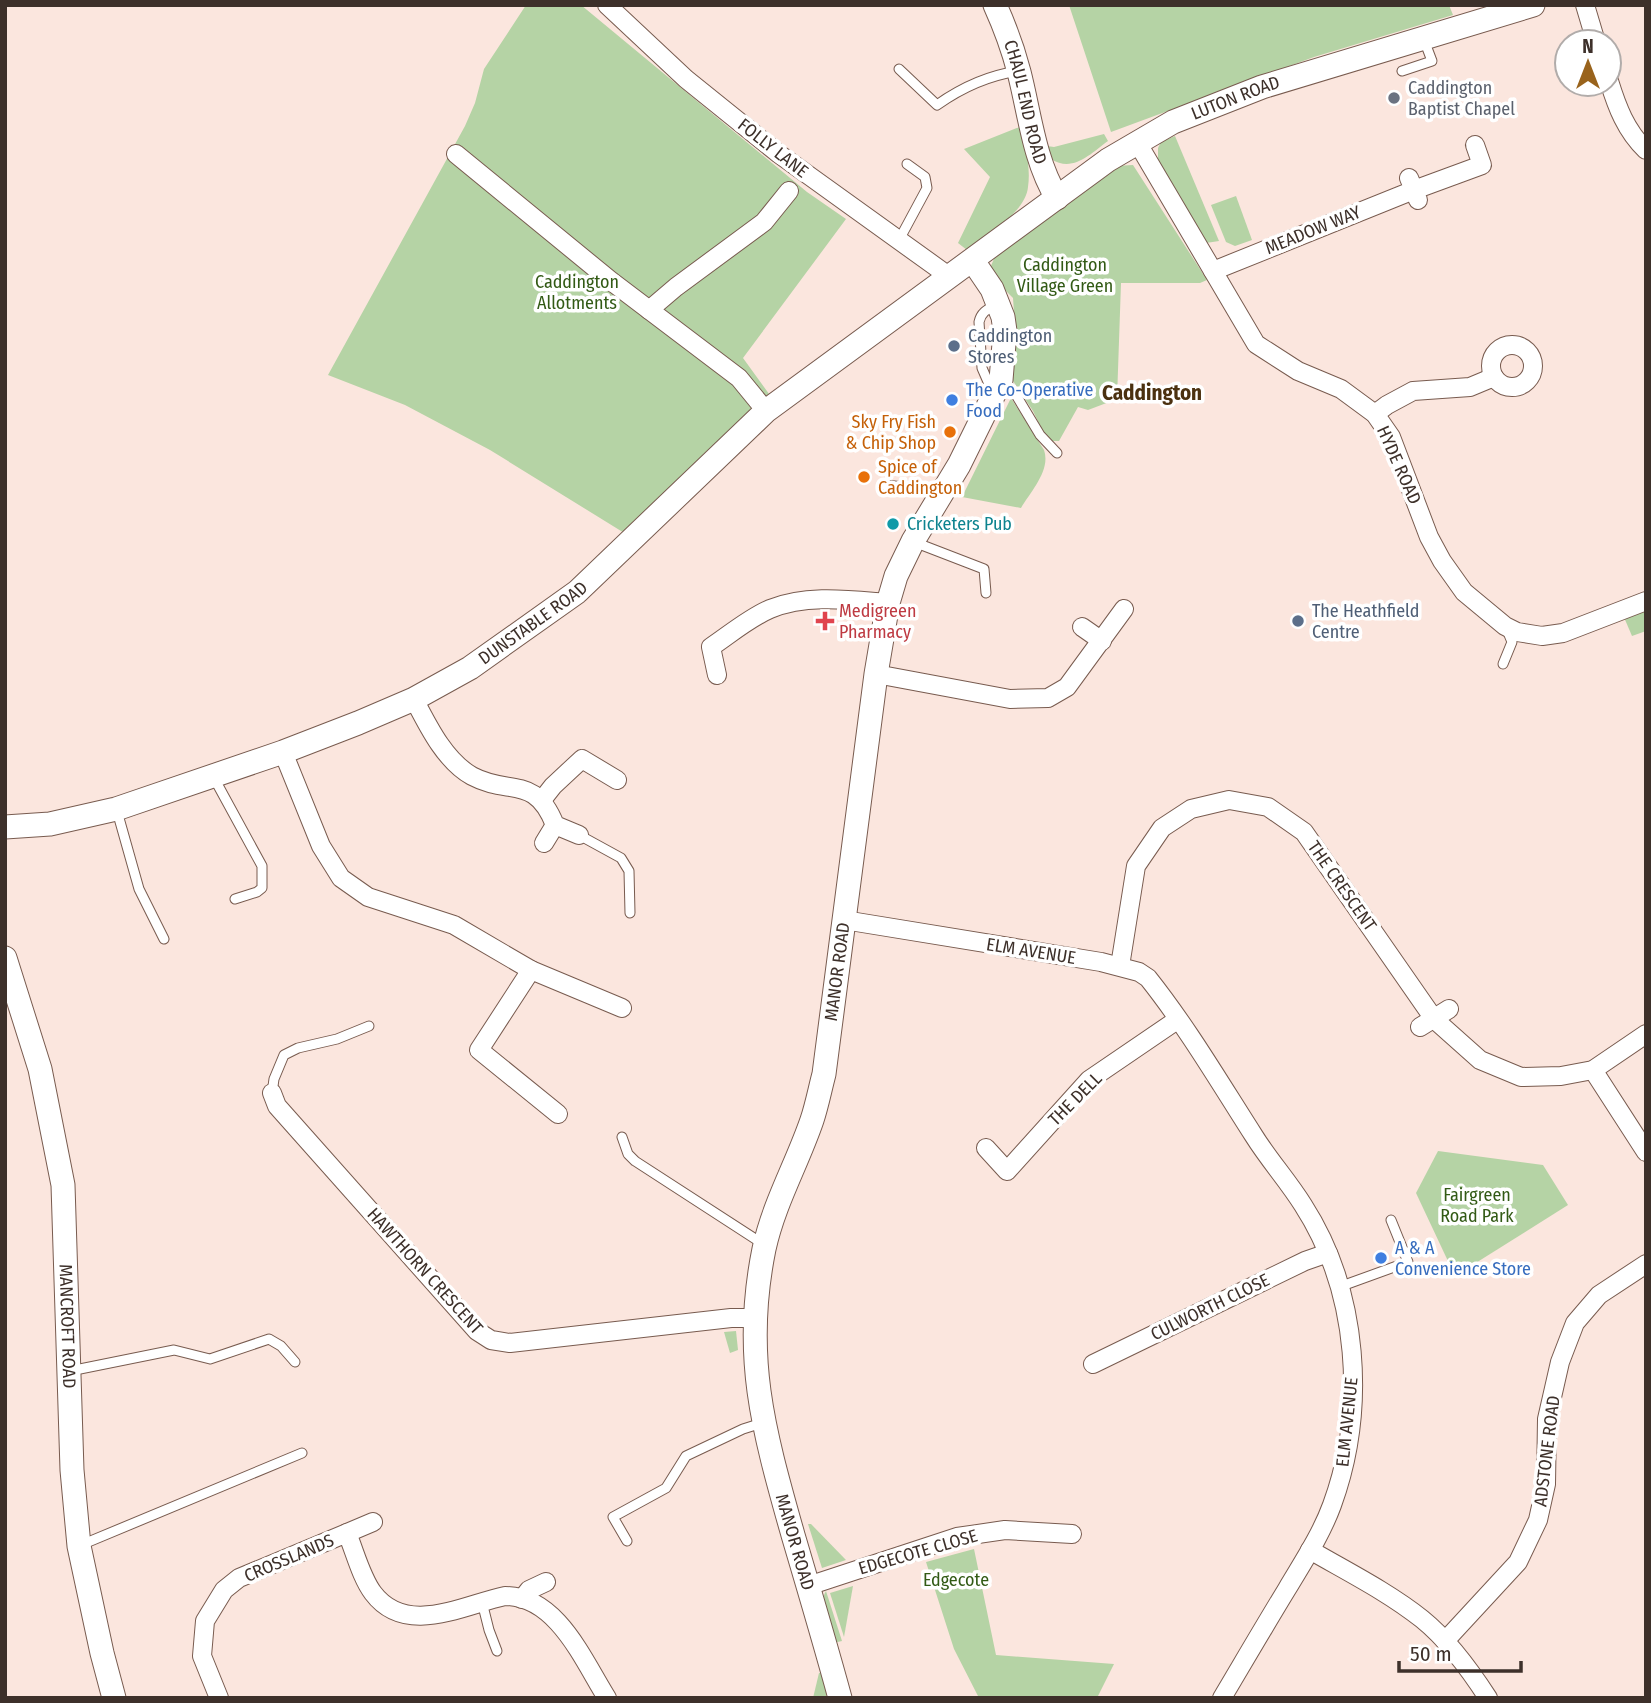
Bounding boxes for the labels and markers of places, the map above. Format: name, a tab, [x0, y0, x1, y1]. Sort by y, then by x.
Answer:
place label: Caddington Baptist Chapel	[1408, 77, 1515, 120]
marker: Caddington Baptist Chapel	[1386, 90, 1402, 106]
place label: Caddington Stores	[968, 325, 1052, 368]
marker: Caddington Stores	[946, 338, 962, 354]
place label: The Co-Operative Food	[966, 379, 1094, 422]
marker: The Co-Operative Food	[944, 392, 960, 408]
place label: Sky Fry Fish & Chip Shop	[846, 411, 936, 454]
marker: Sky Fry Fish & Chip Shop	[942, 424, 958, 440]
place label: Spice of Caddington	[878, 456, 962, 499]
marker: Spice of Caddington	[856, 469, 872, 485]
place label: Cricketers Pub	[907, 513, 1012, 535]
marker: Cricketers Pub	[885, 516, 901, 532]
place label: Medigreen Pharmacy	[839, 600, 916, 643]
place label: The Heathfield Centre	[1312, 600, 1419, 643]
marker: Medigreen Pharmacy	[817, 613, 833, 629]
marker: The Heathfield Centre	[1290, 613, 1306, 629]
place label: A & A Convenience Store	[1395, 1237, 1531, 1280]
marker: A & A Convenience Store	[1373, 1250, 1389, 1266]

